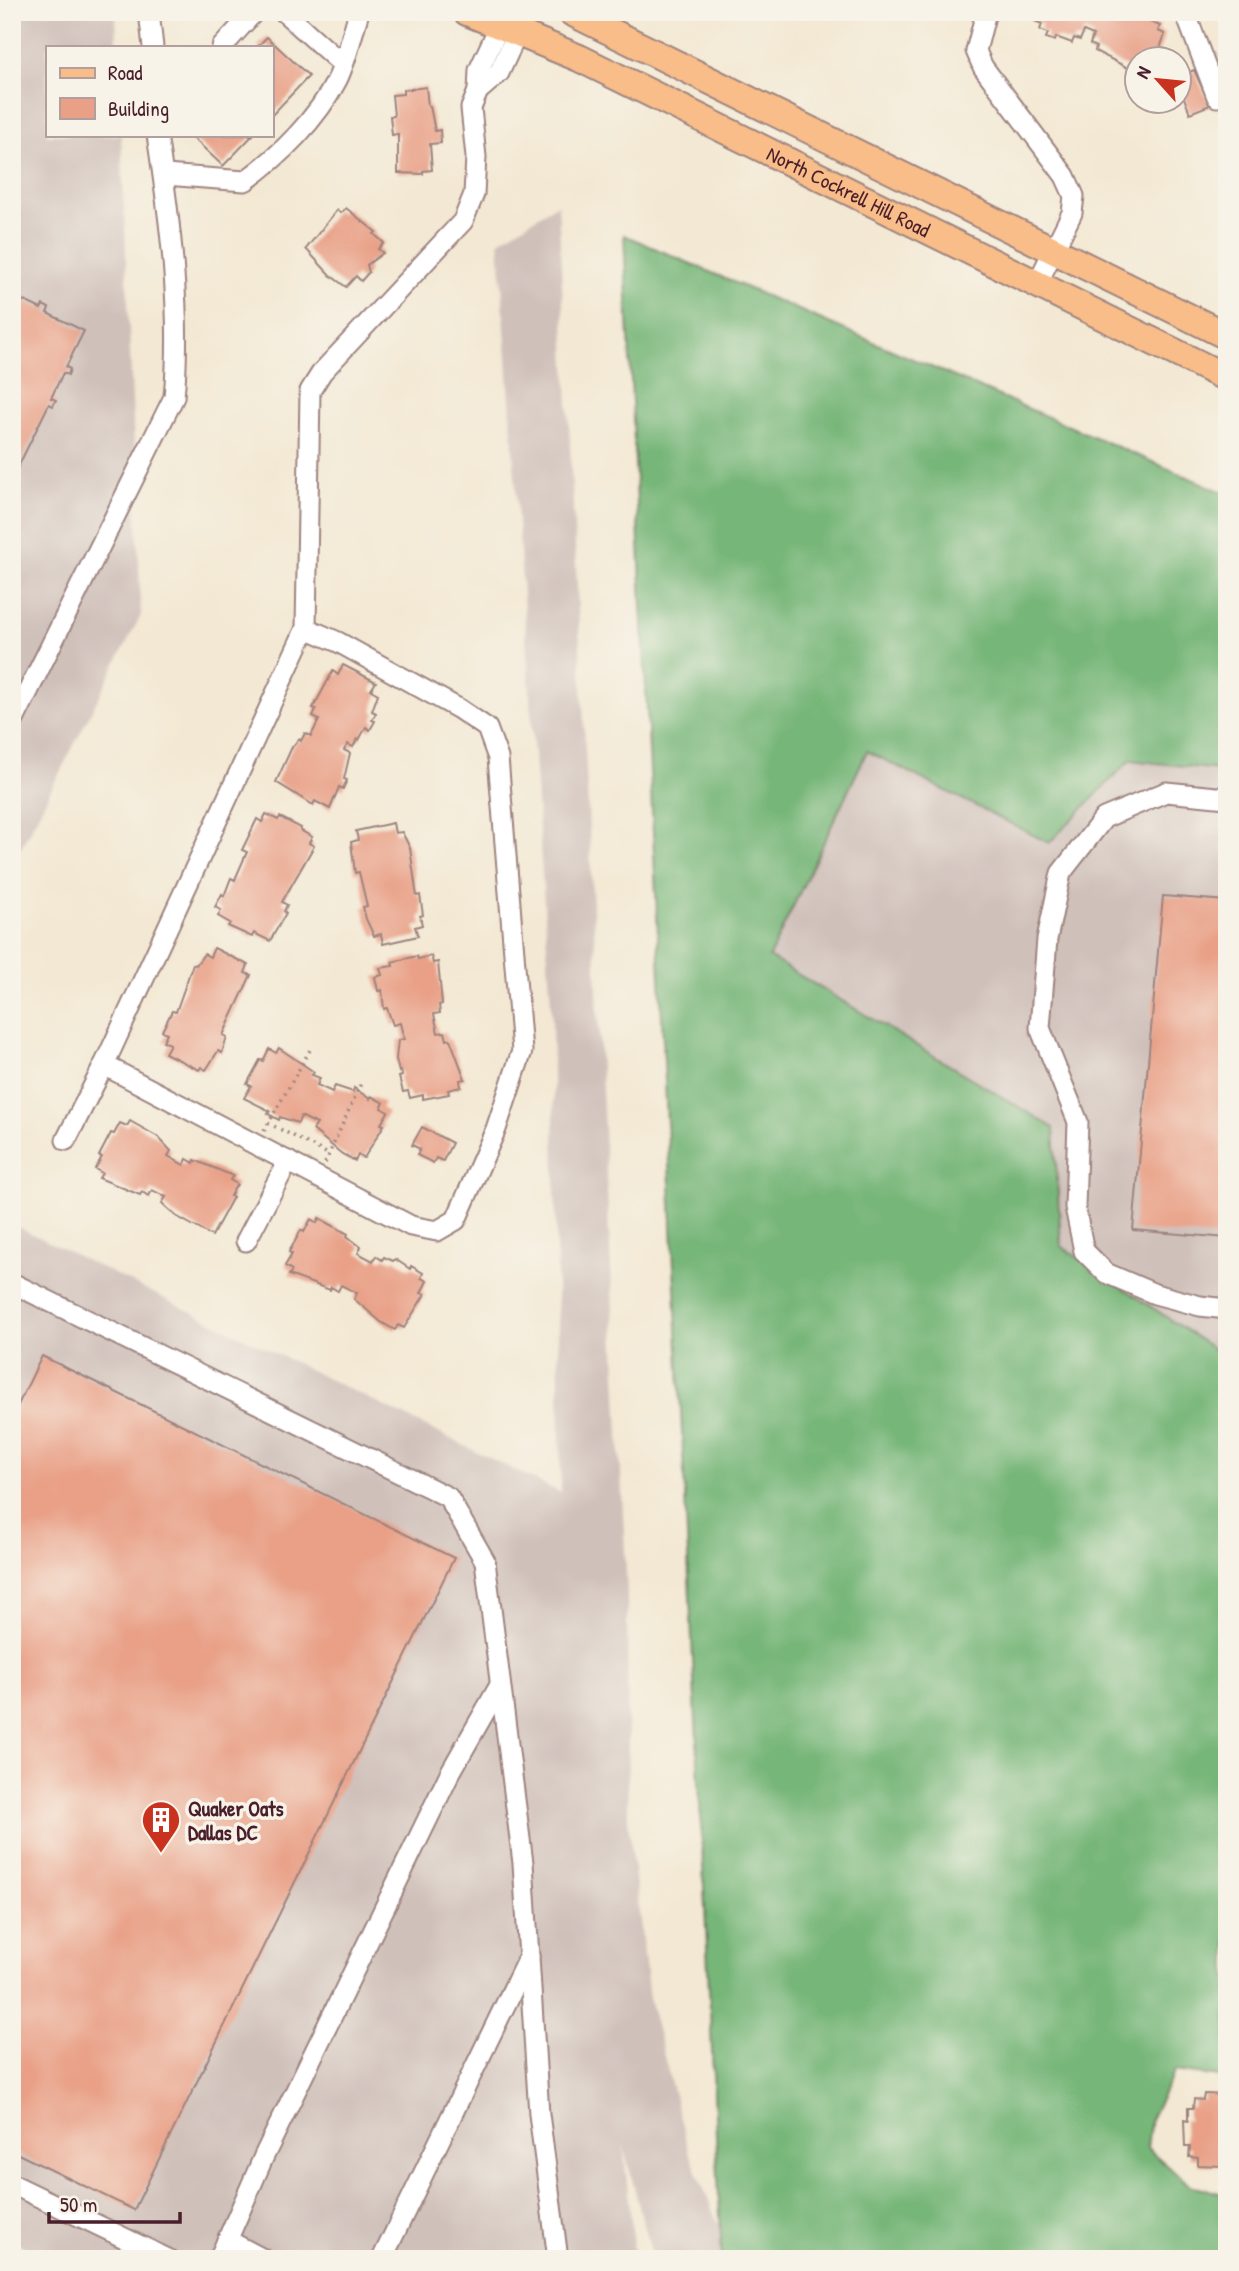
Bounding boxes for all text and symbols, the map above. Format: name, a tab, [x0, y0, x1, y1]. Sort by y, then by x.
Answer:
legend	[46, 46, 273, 136]
north arrow	[1124, 46, 1194, 116]
text: Road	[108, 58, 142, 87]
text: N	[1129, 62, 1157, 83]
text: Building	[108, 94, 169, 123]
street label: North Cockrell Hill Road	[762, 139, 935, 244]
place label: Quaker Oats Dallas DC	[188, 1794, 284, 1847]
building icon: Quaker Oats Dallas DC	[140, 1799, 182, 1854]
scale bar	[49, 2180, 180, 2224]
text: 50 m	[60, 2190, 97, 2219]

